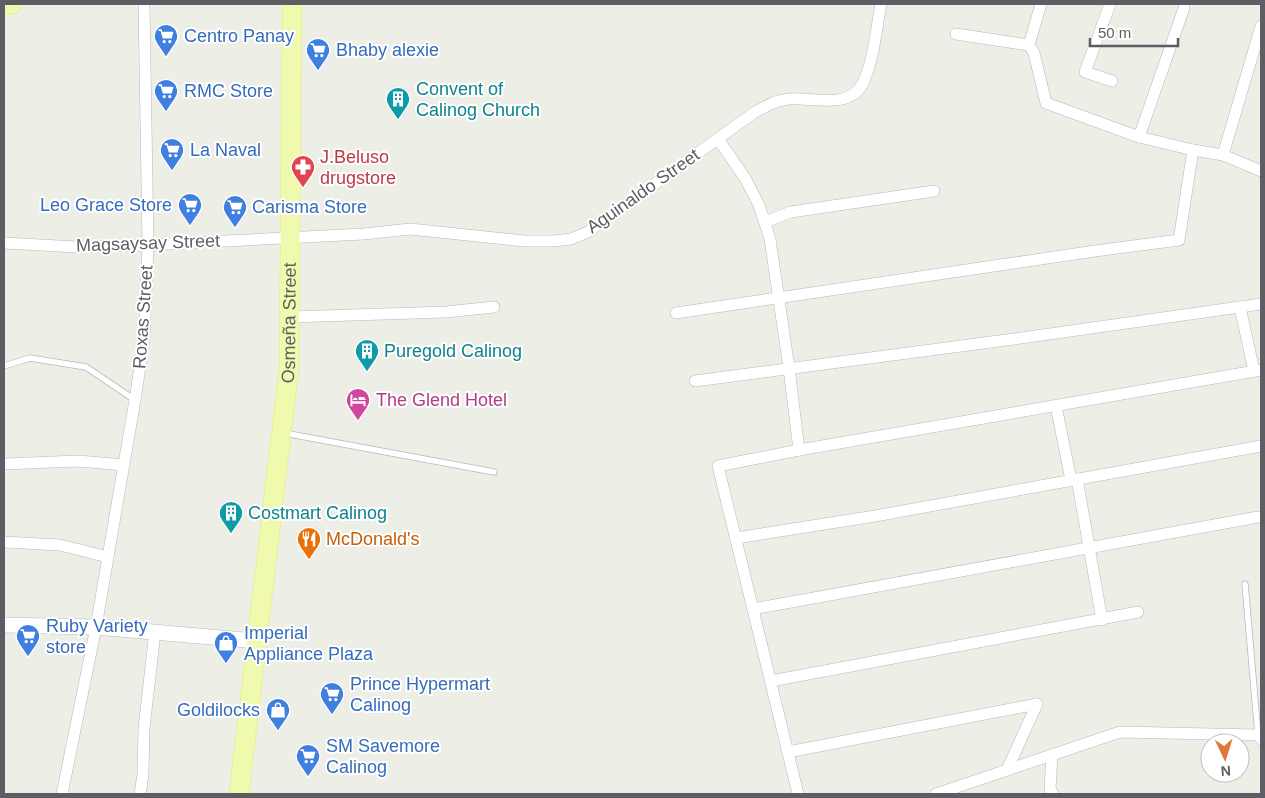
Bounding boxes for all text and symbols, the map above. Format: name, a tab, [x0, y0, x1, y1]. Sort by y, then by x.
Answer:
scale bar	[1090, 15, 1178, 47]
supermarket icon: Centro Panay	[153, 23, 179, 57]
text: 50 m	[1098, 24, 1131, 41]
place label: Centro Panay	[184, 26, 294, 46]
supermarket icon: Bhaby alexie	[305, 37, 331, 71]
place label: Bhaby alexie	[336, 40, 439, 60]
supermarket icon: RMC Store	[153, 78, 179, 112]
place label: Convent of Calinog Church	[416, 79, 540, 120]
place label: RMC Store	[184, 81, 273, 101]
building icon: Convent of Calinog Church	[385, 86, 411, 120]
supermarket icon: La Naval	[159, 137, 185, 171]
place label: La Naval	[190, 140, 261, 160]
street label: Aguinaldo Street	[583, 145, 703, 237]
place label: J.Beluso drugstore	[320, 147, 396, 188]
pharmacy icon: J.Beluso drugstore	[290, 154, 316, 188]
supermarket icon: Leo Grace Store	[177, 192, 203, 226]
supermarket icon: Carisma Store	[222, 194, 248, 228]
place label: Leo Grace Store	[40, 195, 172, 215]
place label: Carisma Store	[252, 197, 367, 217]
street label: Magsaysay Street	[76, 230, 220, 256]
street label: Osmeña Street	[277, 262, 300, 385]
street label: Roxas Street	[129, 264, 157, 370]
building icon: Puregold Calinog	[354, 338, 380, 372]
place label: Puregold Calinog	[384, 341, 522, 361]
hotel icon: The Glend Hotel	[345, 387, 371, 421]
place label: The Glend Hotel	[376, 390, 507, 410]
building icon: Costmart Calinog	[218, 500, 244, 534]
place label: Costmart Calinog	[248, 503, 387, 523]
restaurant icon: McDonald's	[296, 526, 322, 560]
place label: McDonald's	[326, 529, 419, 549]
place label: Ruby Variety store	[46, 616, 148, 657]
supermarket icon: Ruby Variety store	[15, 623, 41, 657]
place label: Imperial Appliance Plaza	[244, 623, 374, 664]
shop icon: Imperial Appliance Plaza	[213, 630, 239, 664]
place label: Prince Hypermart Calinog	[350, 674, 490, 715]
supermarket icon: Prince Hypermart Calinog	[319, 681, 345, 715]
shop icon: Goldilocks	[265, 697, 291, 731]
place label: Goldilocks	[177, 700, 260, 720]
north arrow	[1200, 733, 1250, 783]
place label: SM Savemore Calinog	[326, 736, 440, 777]
supermarket icon: SM Savemore Calinog	[295, 743, 321, 777]
text: N	[1220, 763, 1232, 779]

